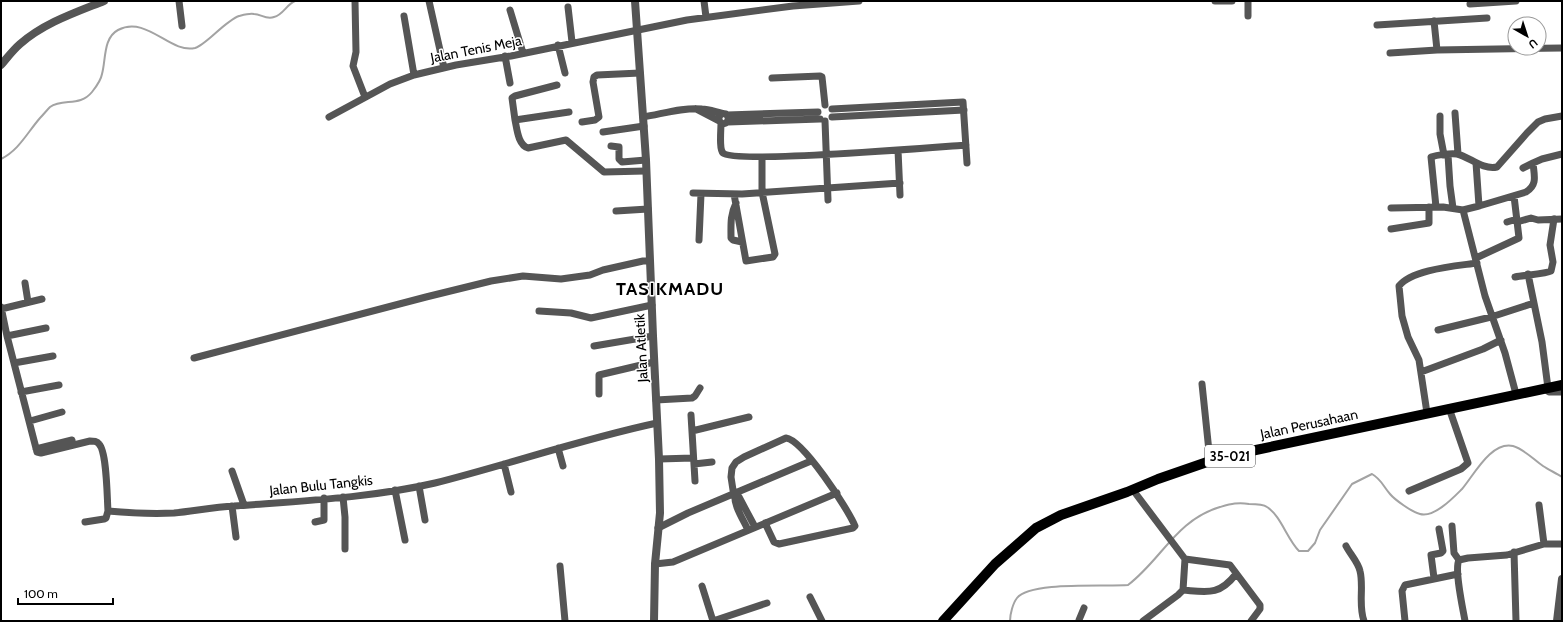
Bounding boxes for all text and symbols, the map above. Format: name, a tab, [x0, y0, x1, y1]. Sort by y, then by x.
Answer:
north arrow	[1507, 16, 1547, 56]
street label: Jalan Tenis Meja	[428, 31, 523, 67]
text: U	[1526, 36, 1541, 52]
district label: TASIKMADU	[616, 278, 724, 300]
street label: Jalan Atletik	[630, 313, 652, 384]
street label: Jalan Perusahaan	[1258, 405, 1360, 443]
road number: 35-021	[1205, 445, 1255, 467]
street label: Jalan Bulu Tangkis	[267, 471, 374, 499]
scale bar	[18, 580, 113, 606]
text: 100 m	[24, 586, 58, 601]

